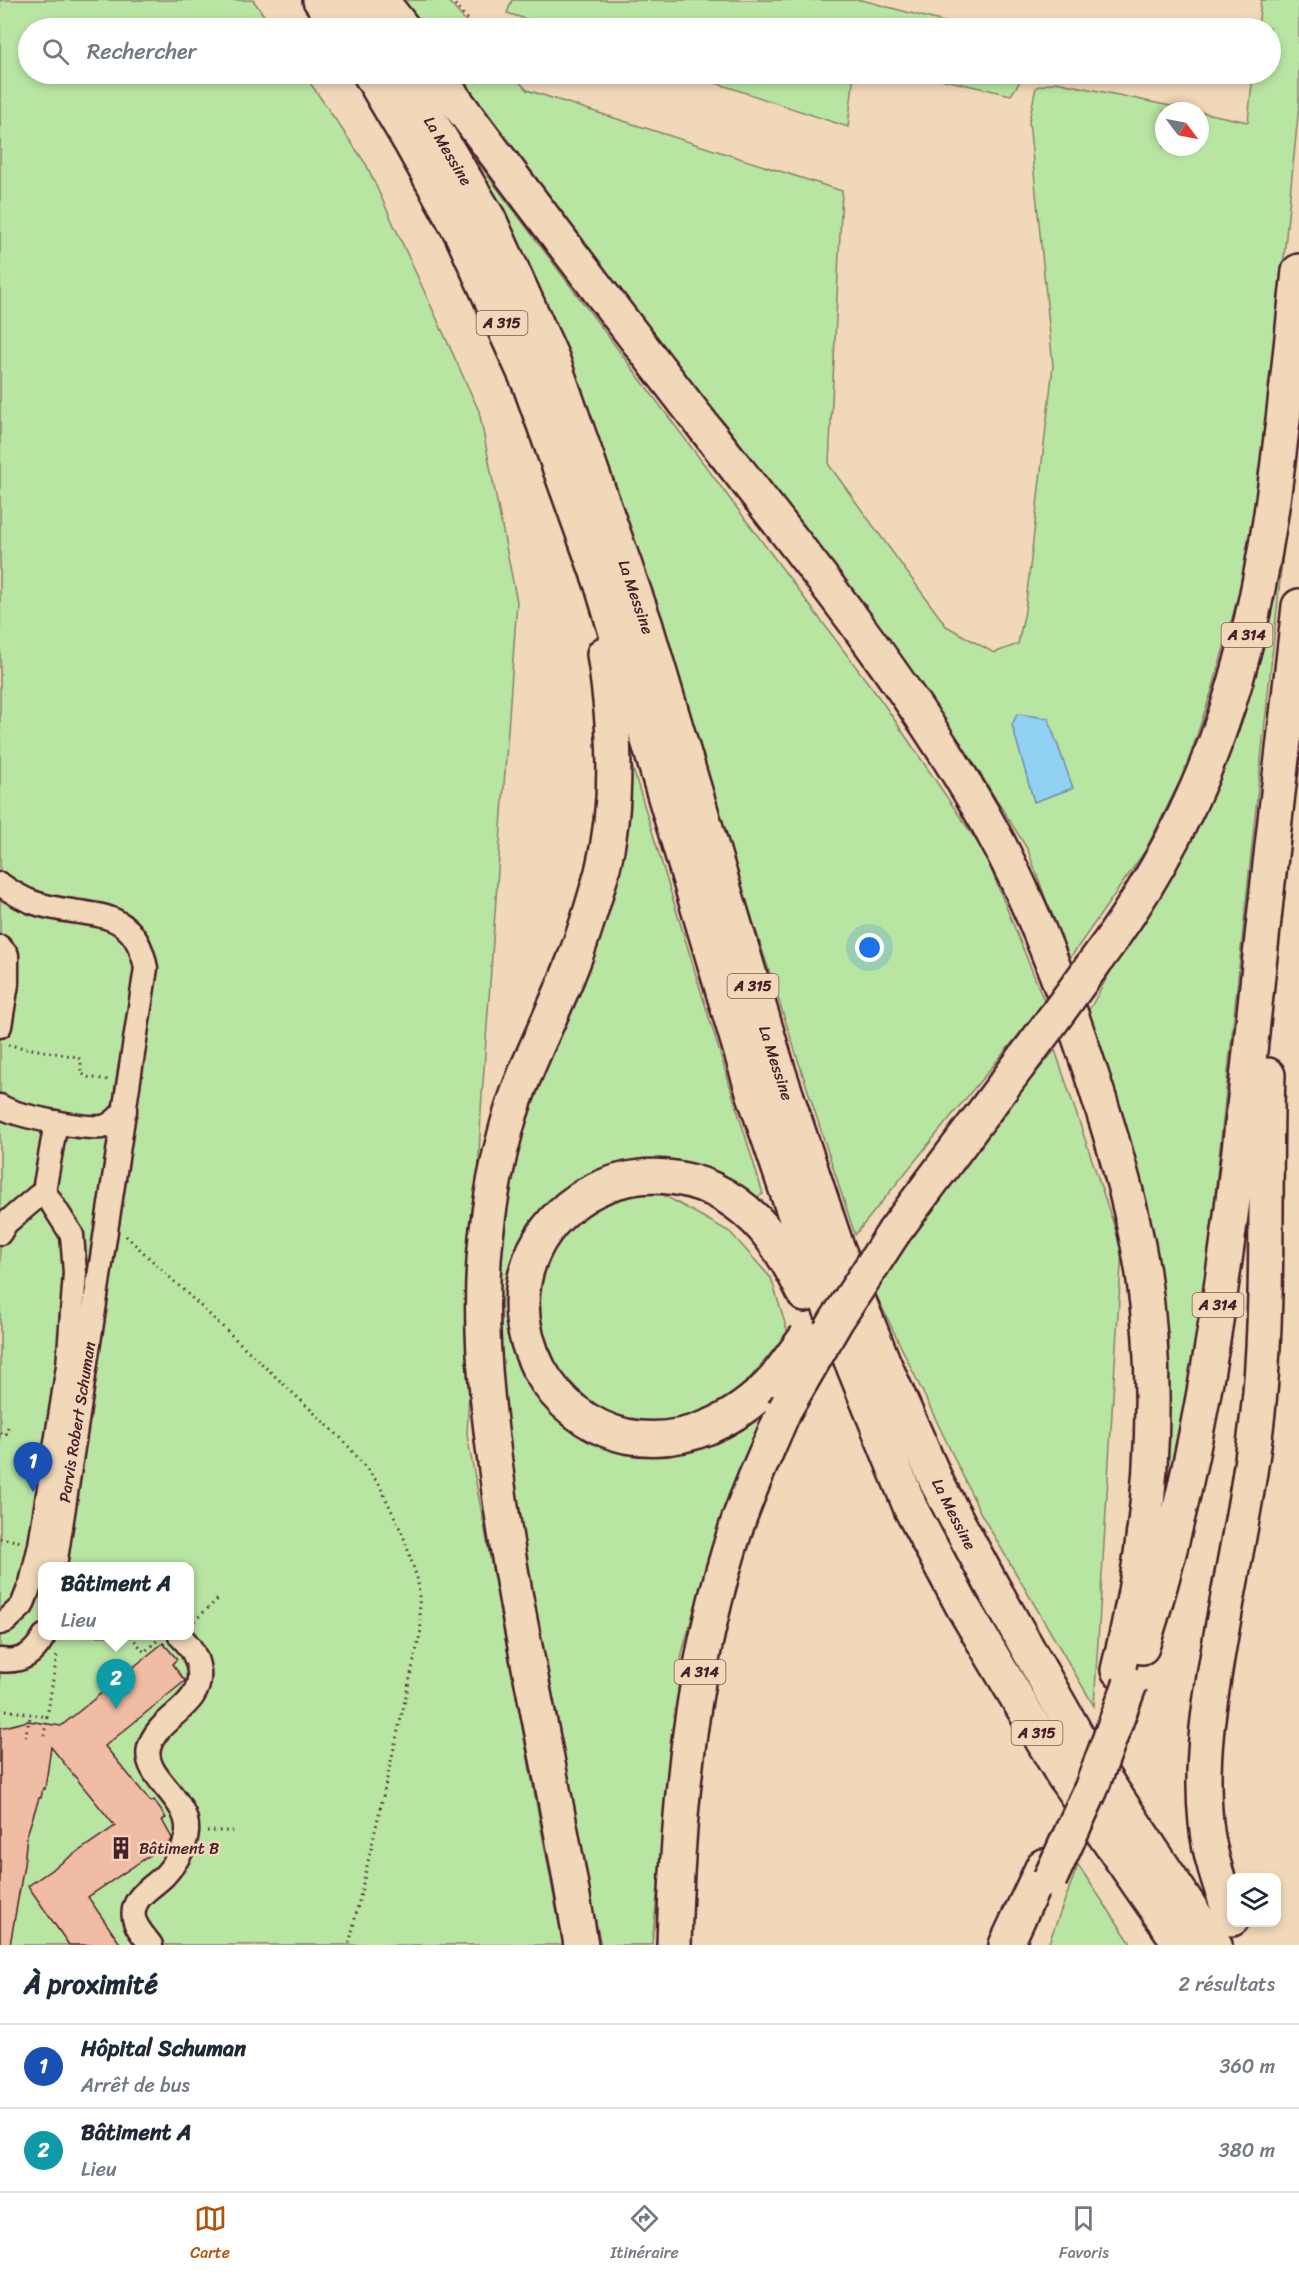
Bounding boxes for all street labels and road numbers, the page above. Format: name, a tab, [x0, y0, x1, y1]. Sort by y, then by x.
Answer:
street label: La Messine	[416, 110, 480, 192]
road number: A 315	[476, 311, 528, 335]
street label: La Messine	[610, 556, 662, 638]
road number: A 314	[1222, 623, 1272, 647]
road number: A 315	[728, 974, 778, 998]
street label: La Messine	[750, 1022, 802, 1104]
road number: A 314	[1192, 1293, 1244, 1317]
street label: Parvis Robert Schuman	[50, 1339, 104, 1505]
street label: La Messine	[923, 1473, 985, 1555]
road number: A 314	[674, 1660, 726, 1684]
road number: A 315	[1012, 1721, 1062, 1745]

